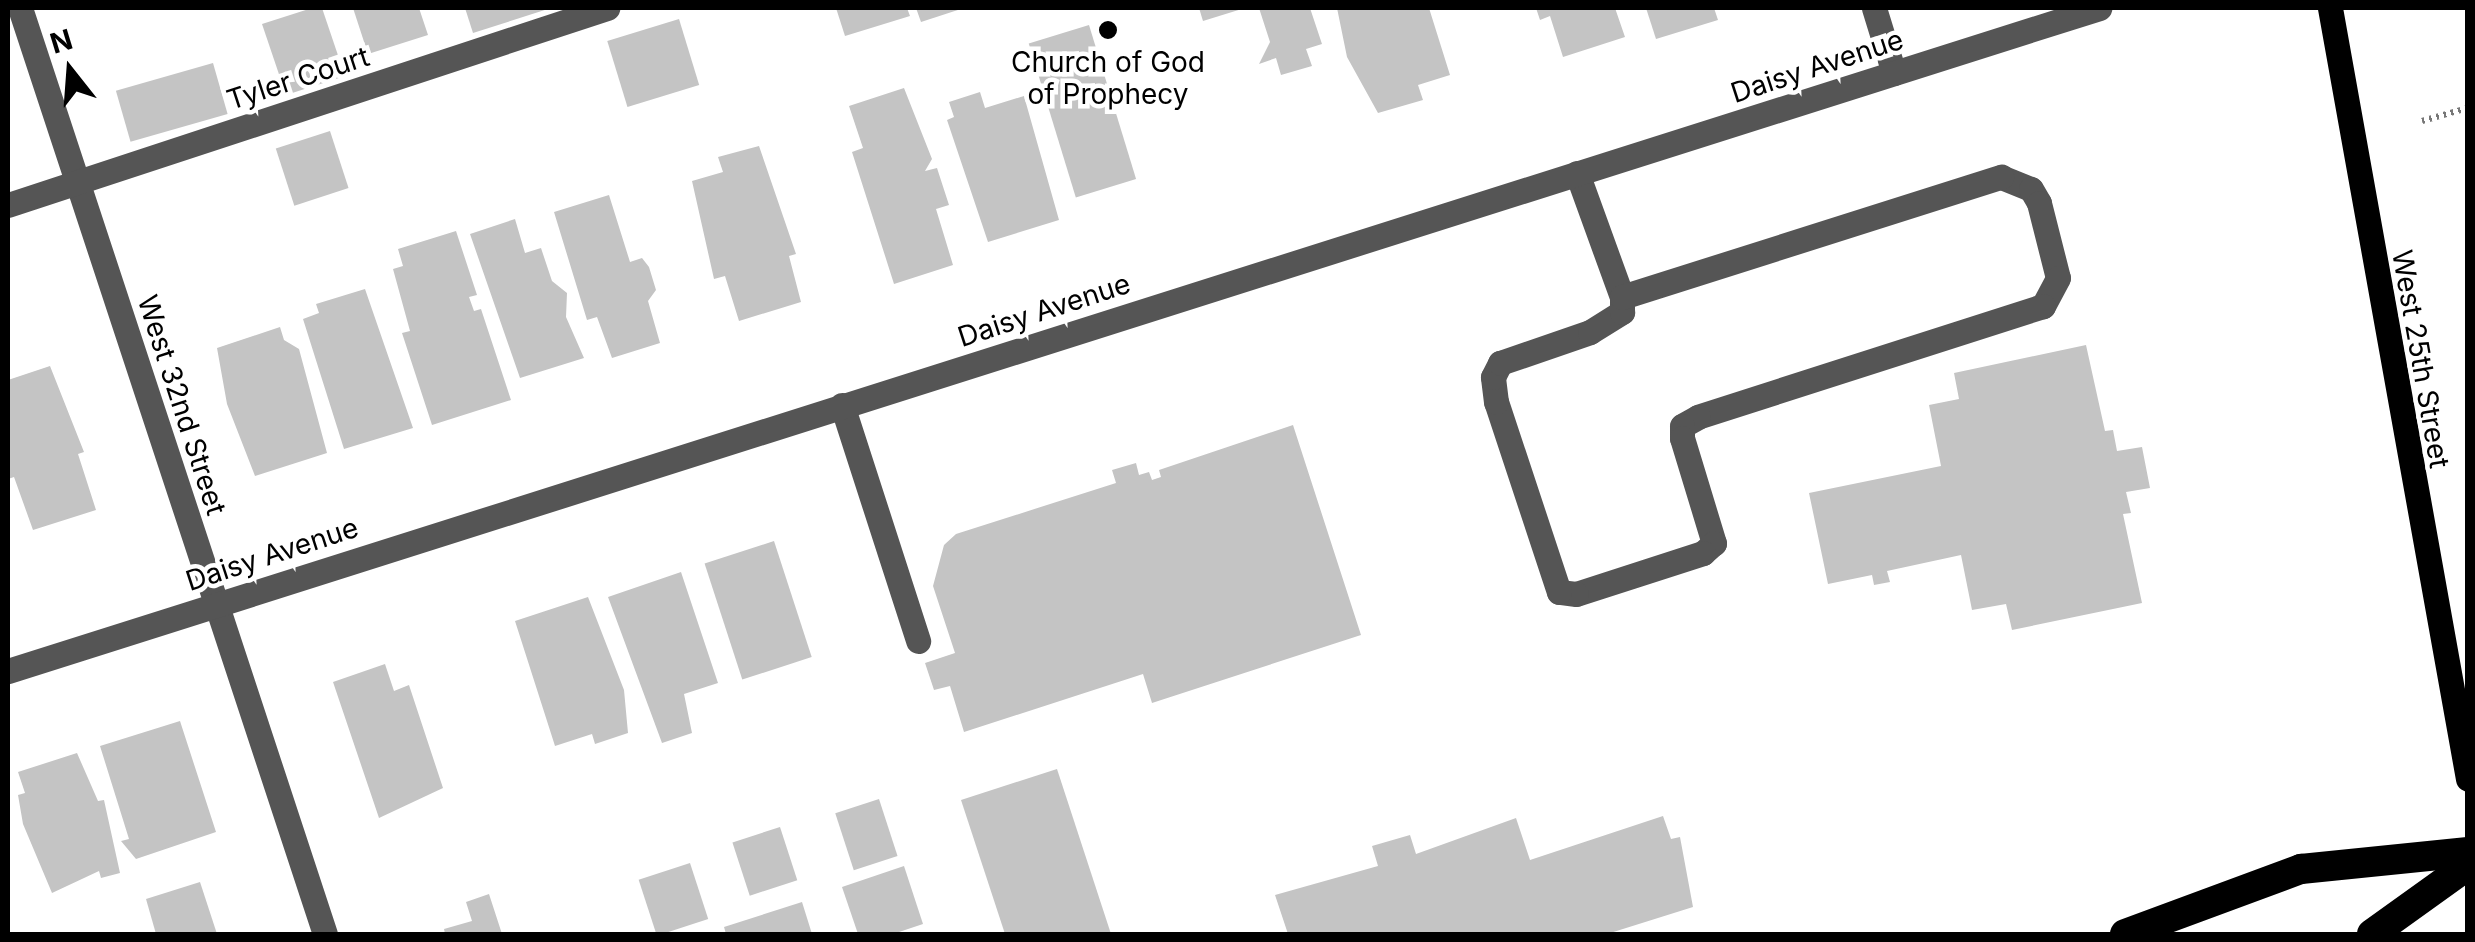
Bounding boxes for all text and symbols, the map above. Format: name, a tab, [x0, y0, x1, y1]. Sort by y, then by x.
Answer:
marker: Church of God of Prophecy	[1097, 19, 1119, 41]
north arrow	[20, 20, 120, 120]
text: N	[46, 22, 76, 61]
street label: Daisy Avenue	[1726, 22, 1908, 110]
street label: Tyler Court	[223, 39, 373, 117]
place label: Church of God of Prophecy	[1011, 45, 1205, 111]
street label: West 25th Street	[2385, 247, 2457, 471]
street label: Daisy Avenue	[953, 266, 1135, 354]
street label: West 32nd Street	[131, 291, 233, 519]
street label: Daisy Avenue	[181, 510, 363, 598]

